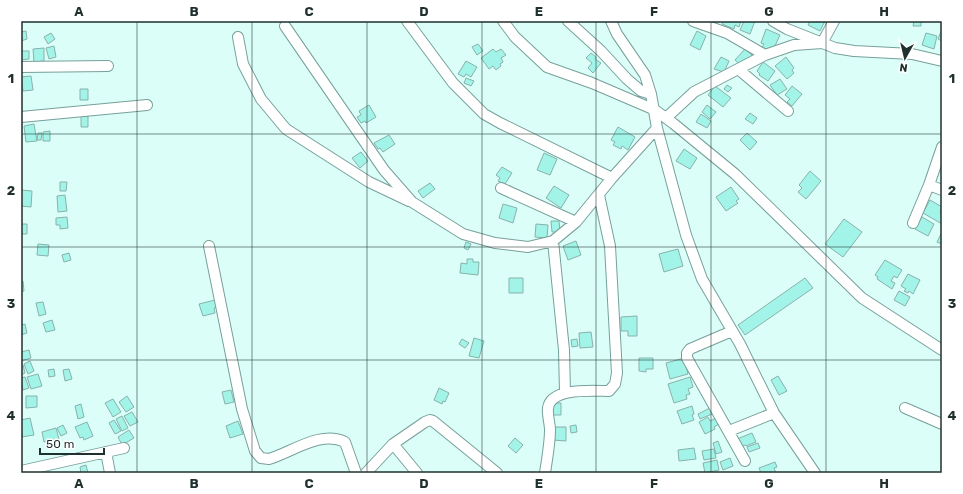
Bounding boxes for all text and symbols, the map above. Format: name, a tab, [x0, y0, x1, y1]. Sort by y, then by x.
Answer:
text: A	[74, 4, 84, 19]
text: B	[189, 4, 199, 19]
text: C	[304, 4, 314, 19]
text: D	[419, 4, 429, 19]
text: E	[535, 4, 543, 19]
text: F	[650, 4, 658, 19]
text: G	[764, 4, 774, 19]
text: H	[879, 4, 889, 19]
north arrow	[885, 38, 925, 78]
text: N	[899, 60, 909, 74]
text: 1	[8, 71, 14, 86]
text: 1	[949, 71, 955, 86]
text: 2	[7, 183, 15, 198]
text: 2	[948, 183, 956, 198]
text: 3	[7, 296, 16, 311]
text: 3	[948, 296, 957, 311]
text: 4	[7, 408, 16, 423]
text: 4	[948, 408, 957, 423]
scale bar	[40, 430, 104, 456]
text: 50 m	[46, 437, 74, 451]
text: A	[74, 476, 84, 491]
text: B	[189, 476, 199, 491]
text: C	[304, 476, 314, 491]
text: D	[419, 476, 429, 491]
text: E	[535, 476, 543, 491]
text: F	[650, 476, 658, 491]
text: G	[764, 476, 774, 491]
text: H	[879, 476, 889, 491]

